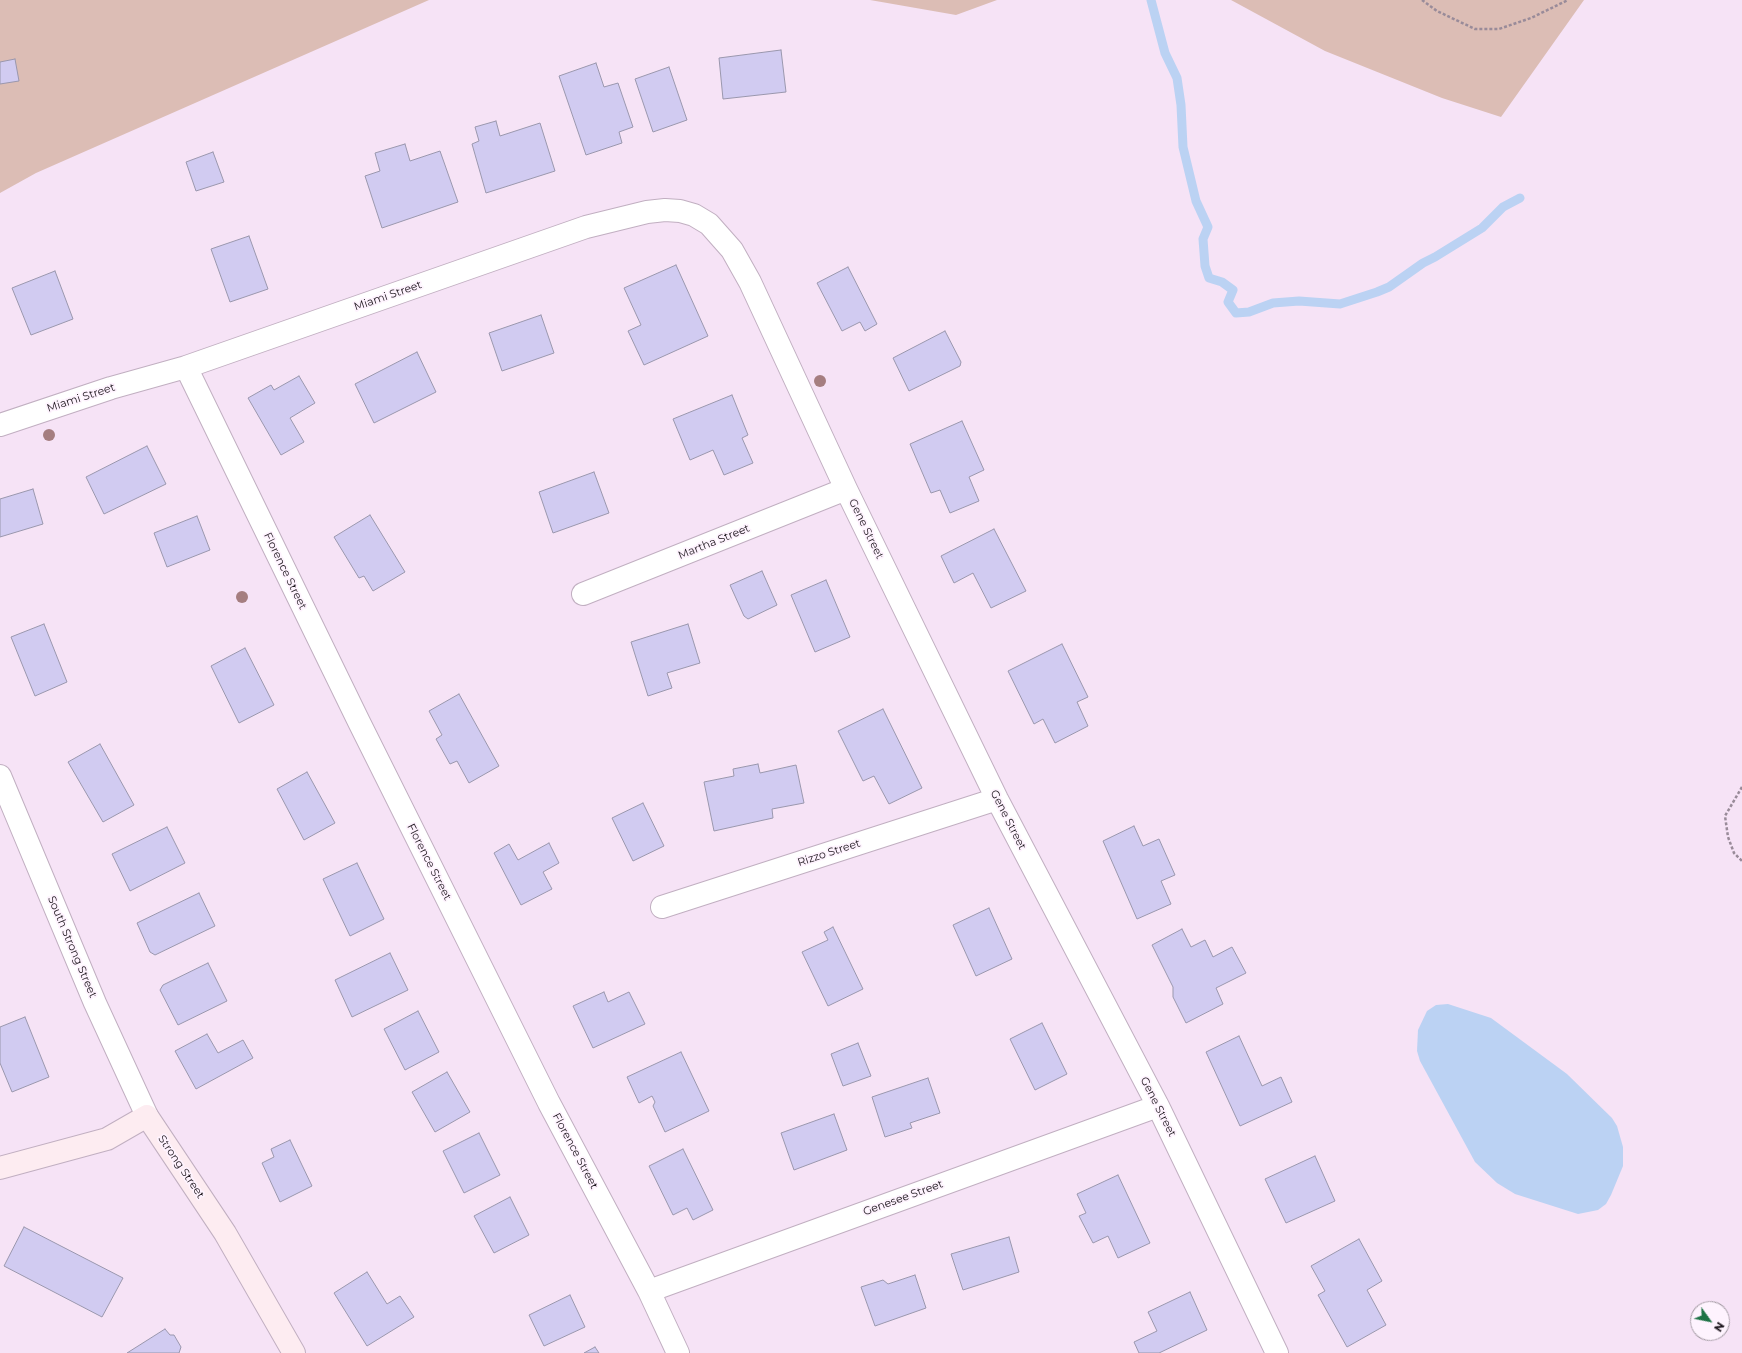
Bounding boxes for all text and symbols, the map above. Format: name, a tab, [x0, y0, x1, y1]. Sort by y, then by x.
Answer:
street label: Miami Street	[352, 278, 424, 314]
street label: Miami Street	[45, 381, 117, 415]
street label: Gene Street	[846, 497, 886, 561]
street label: Martha Street	[676, 522, 752, 562]
street label: Florence Street	[261, 530, 309, 612]
street label: Gene Street	[987, 788, 1029, 852]
street label: Florence Street	[404, 822, 454, 902]
street label: Rizzo Street	[796, 837, 862, 869]
street label: South Strong Street	[45, 894, 99, 1000]
street label: Gene Street	[1137, 1075, 1179, 1139]
street label: Florence Street	[549, 1111, 601, 1191]
street label: Strong Street	[155, 1133, 207, 1201]
street label: Genesee Street	[861, 1177, 945, 1219]
north arrow	[1690, 1301, 1730, 1341]
text: N	[1711, 1319, 1728, 1335]

